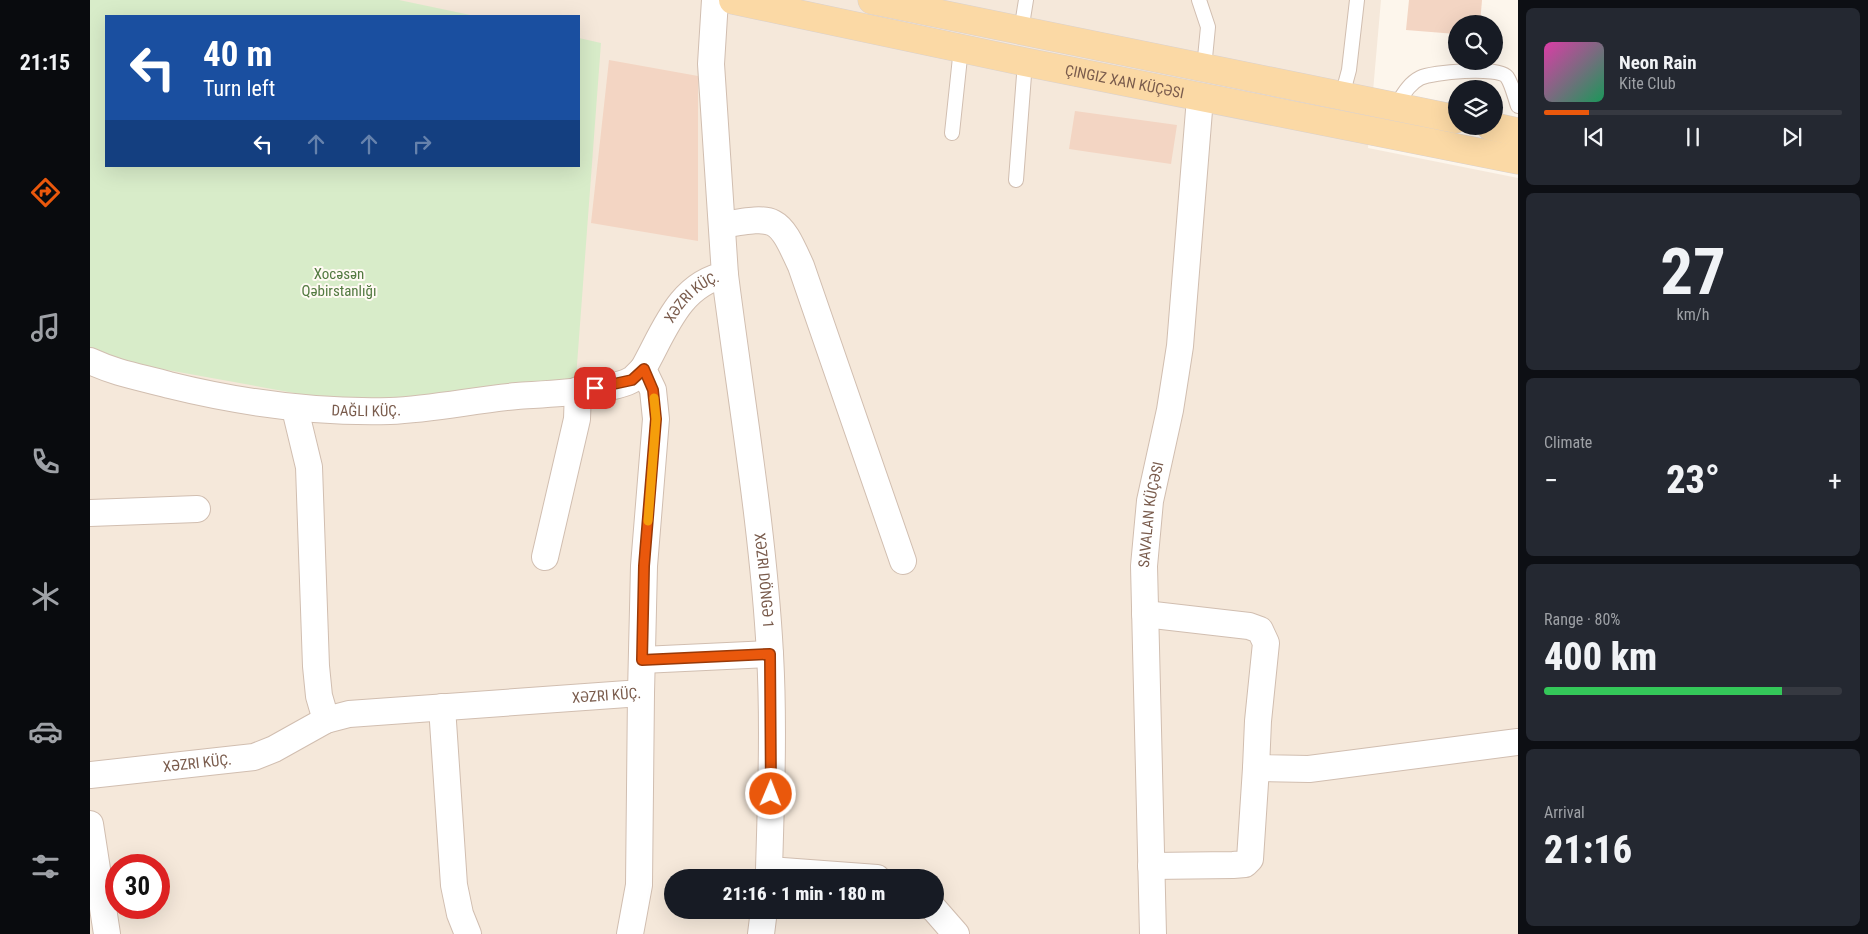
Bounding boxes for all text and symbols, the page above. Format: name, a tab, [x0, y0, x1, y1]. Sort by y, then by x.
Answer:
map controls	[1448, 15, 1503, 135]
button: search	[1448, 15, 1503, 70]
text: 40 m	[203, 34, 272, 75]
icon: left	[120, 35, 185, 100]
text: 21:15	[20, 50, 70, 75]
text: Neon Rain	[1619, 51, 1697, 74]
street label: ÇINGIZ XAN KÜÇƏSI	[1064, 61, 1186, 102]
text: Kite Club	[1619, 74, 1676, 93]
text: Turn left	[203, 76, 275, 101]
button: layers	[1448, 80, 1503, 135]
icon: previous	[1580, 123, 1608, 151]
icon: pause	[1679, 123, 1707, 151]
icon: next	[1778, 123, 1806, 151]
icon: left	[249, 130, 277, 158]
icon: ahead	[302, 130, 330, 158]
icon: ahead	[355, 130, 383, 158]
icon: right	[408, 130, 436, 158]
icon: directions	[28, 175, 63, 210]
text: 27	[1660, 234, 1726, 310]
park label: Xocəsən Qəbirstanlığı	[301, 265, 377, 300]
street label: XƏZRI KÜÇ.	[661, 268, 721, 326]
text: km/h	[1677, 305, 1709, 324]
icon: music	[28, 310, 63, 345]
pin	[574, 367, 616, 409]
icon: arrive	[581, 374, 609, 402]
street label: DAĞLI KÜÇ.	[331, 401, 401, 420]
text: Climate	[1544, 433, 1592, 452]
icon: phone	[28, 444, 63, 479]
text: 23°	[1666, 458, 1720, 502]
street label: SAVALAN KÜÇƏSI	[1135, 460, 1167, 568]
text: −	[1544, 464, 1558, 497]
text: +	[1828, 464, 1842, 497]
street label: XƏZRI DÖNGƏ 1	[750, 532, 777, 629]
icon: climate	[28, 579, 63, 614]
text: Range · 80%	[1544, 610, 1620, 629]
text: 400 km	[1544, 635, 1657, 679]
street label: XƏZRI KÜÇ.	[571, 684, 642, 707]
icon: car	[28, 714, 63, 749]
street label: XƏZRI KÜÇ.	[162, 750, 233, 776]
position arrow	[744, 767, 796, 819]
text: Arrival	[1544, 803, 1585, 822]
text: 21:16	[1544, 828, 1632, 872]
icon: filters	[28, 849, 63, 884]
speed limit sign: 30	[105, 854, 170, 919]
text: 21:16 · 1 min · 180 m	[723, 882, 885, 905]

